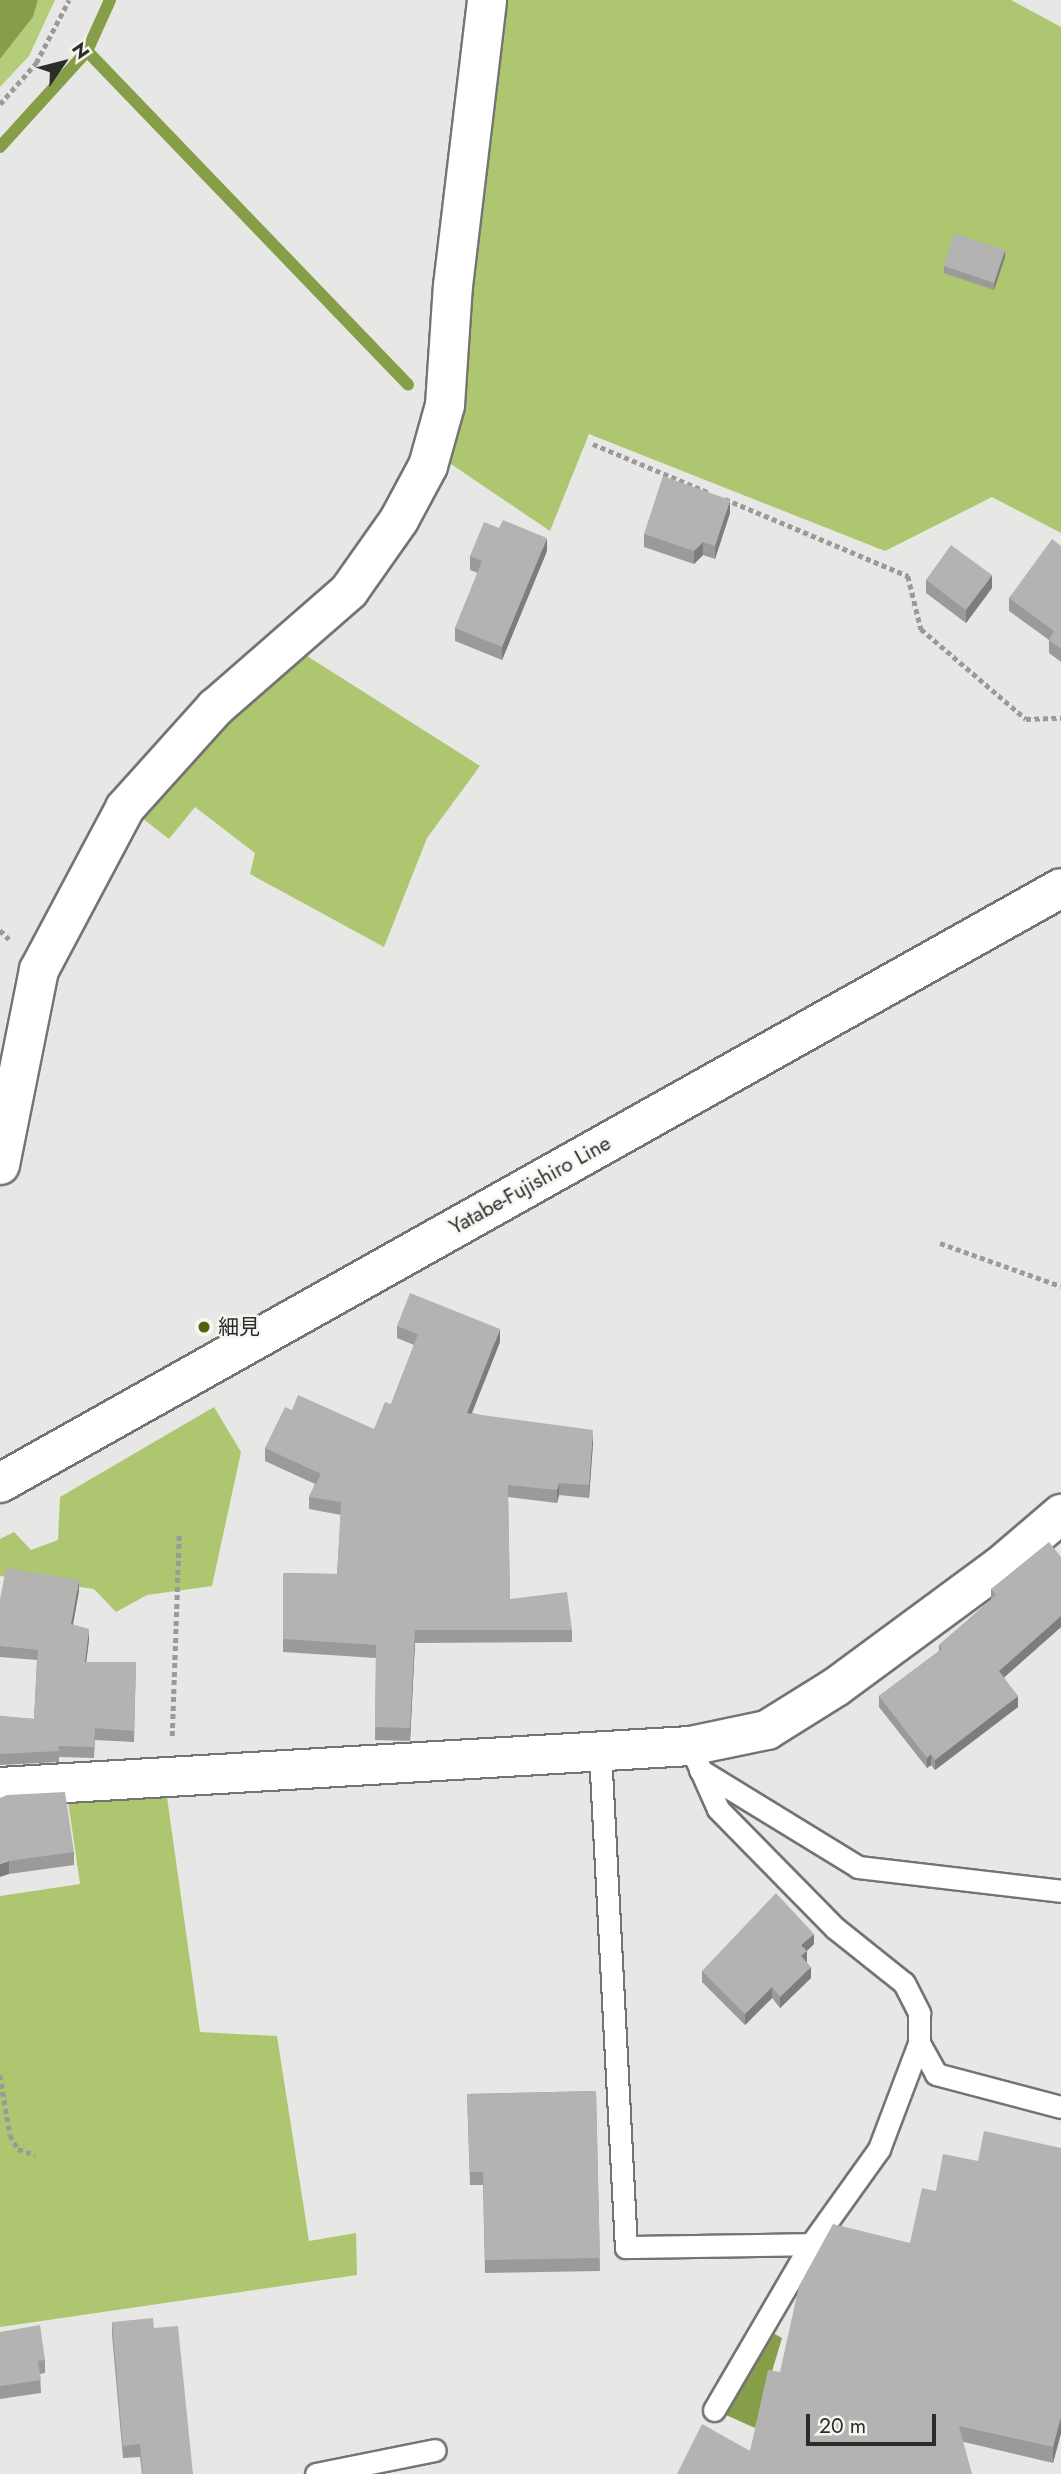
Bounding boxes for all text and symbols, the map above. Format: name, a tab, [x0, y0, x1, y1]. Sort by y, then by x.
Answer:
north arrow	[28, 28, 98, 98]
text: N	[65, 37, 96, 65]
street label: Yatabe-Fujishiro Line	[445, 1130, 615, 1240]
place label: 細見	[218, 1314, 260, 1340]
marker: 細見	[196, 1319, 212, 1335]
scale bar	[809, 2400, 939, 2444]
text: 20 m	[819, 2411, 866, 2441]

